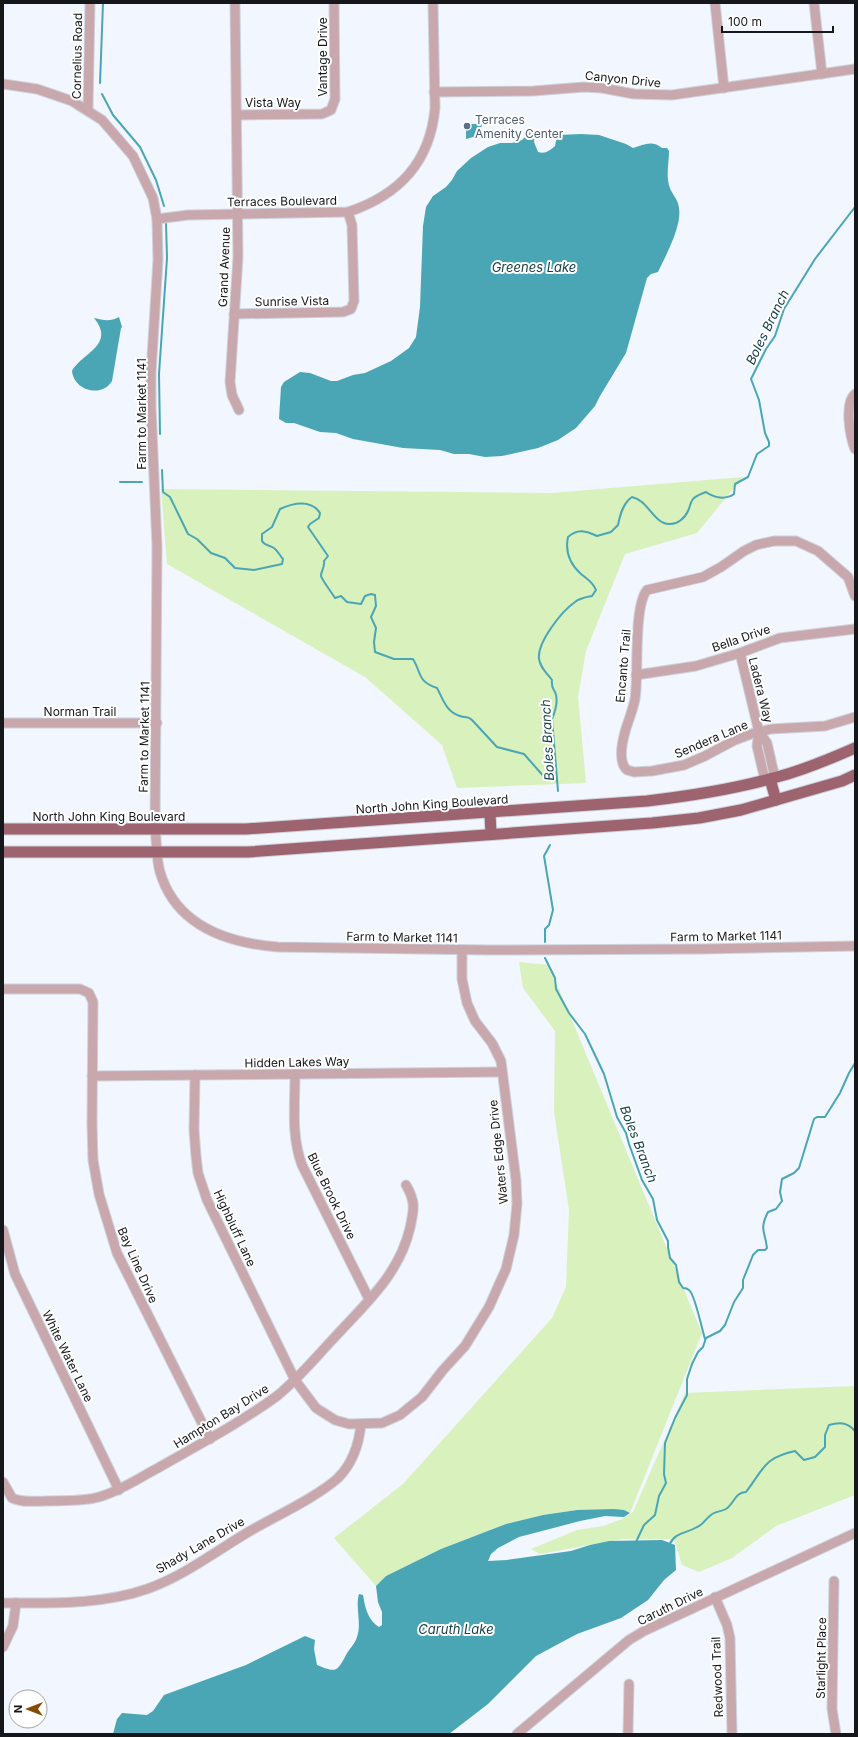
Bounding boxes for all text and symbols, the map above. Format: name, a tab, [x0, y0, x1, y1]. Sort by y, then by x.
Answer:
scale bar	[722, 8, 833, 34]
street label: Cornelius Road	[69, 13, 85, 99]
text: 100 m	[728, 14, 762, 29]
street label: Vantage Drive	[315, 17, 330, 97]
street label: Canyon Drive	[584, 68, 662, 90]
street label: Vista Way	[245, 95, 301, 110]
place label: Terraces Amenity Center	[475, 112, 564, 141]
marker: Terraces Amenity Center	[462, 121, 472, 131]
street label: Terraces Boulevard	[227, 193, 337, 209]
street label: Grand Avenue	[215, 227, 233, 307]
water label: Greenes Lake	[492, 259, 576, 275]
water label: Boles Branch	[742, 287, 792, 367]
street label: Sunrise Vista	[255, 293, 329, 309]
street label: Farm to Market 1141	[134, 358, 149, 470]
street label: Bella Drive	[710, 621, 772, 655]
street label: Encanto Trail	[612, 629, 634, 703]
street label: Ladera Way	[746, 656, 776, 725]
street label: Farm to Market 1141	[136, 681, 152, 793]
water label: Boles Branch	[537, 699, 557, 781]
street label: Norman Trail	[44, 704, 116, 719]
street label: Sendera Lane	[672, 717, 750, 761]
street label: North John King Boulevard	[355, 791, 509, 817]
street label: North John King Boulevard	[33, 809, 185, 824]
street label: Farm to Market 1141	[670, 928, 782, 944]
street label: Farm to Market 1141	[346, 929, 458, 945]
street label: Hidden Lakes Way	[244, 1054, 350, 1070]
street label: Waters Edge Drive	[485, 1099, 511, 1205]
water label: Boles Branch	[617, 1103, 661, 1185]
street label: Blue Brook Drive	[305, 1150, 359, 1242]
street label: Highbluff Lane	[211, 1187, 259, 1269]
street label: Bay Line Drive	[115, 1225, 161, 1305]
street label: White Water Lane	[39, 1308, 97, 1404]
street label: Hampton Bay Drive	[171, 1381, 271, 1451]
street label: Shady Lane Drive	[153, 1514, 247, 1576]
street label: Caruth Drive	[635, 1584, 705, 1628]
street label: Starlight Place	[813, 1617, 829, 1699]
water label: Caruth Lake	[418, 1621, 494, 1637]
street label: Redwood Trail	[708, 1636, 726, 1718]
north arrow	[8, 1689, 48, 1729]
text: N	[11, 1705, 25, 1713]

